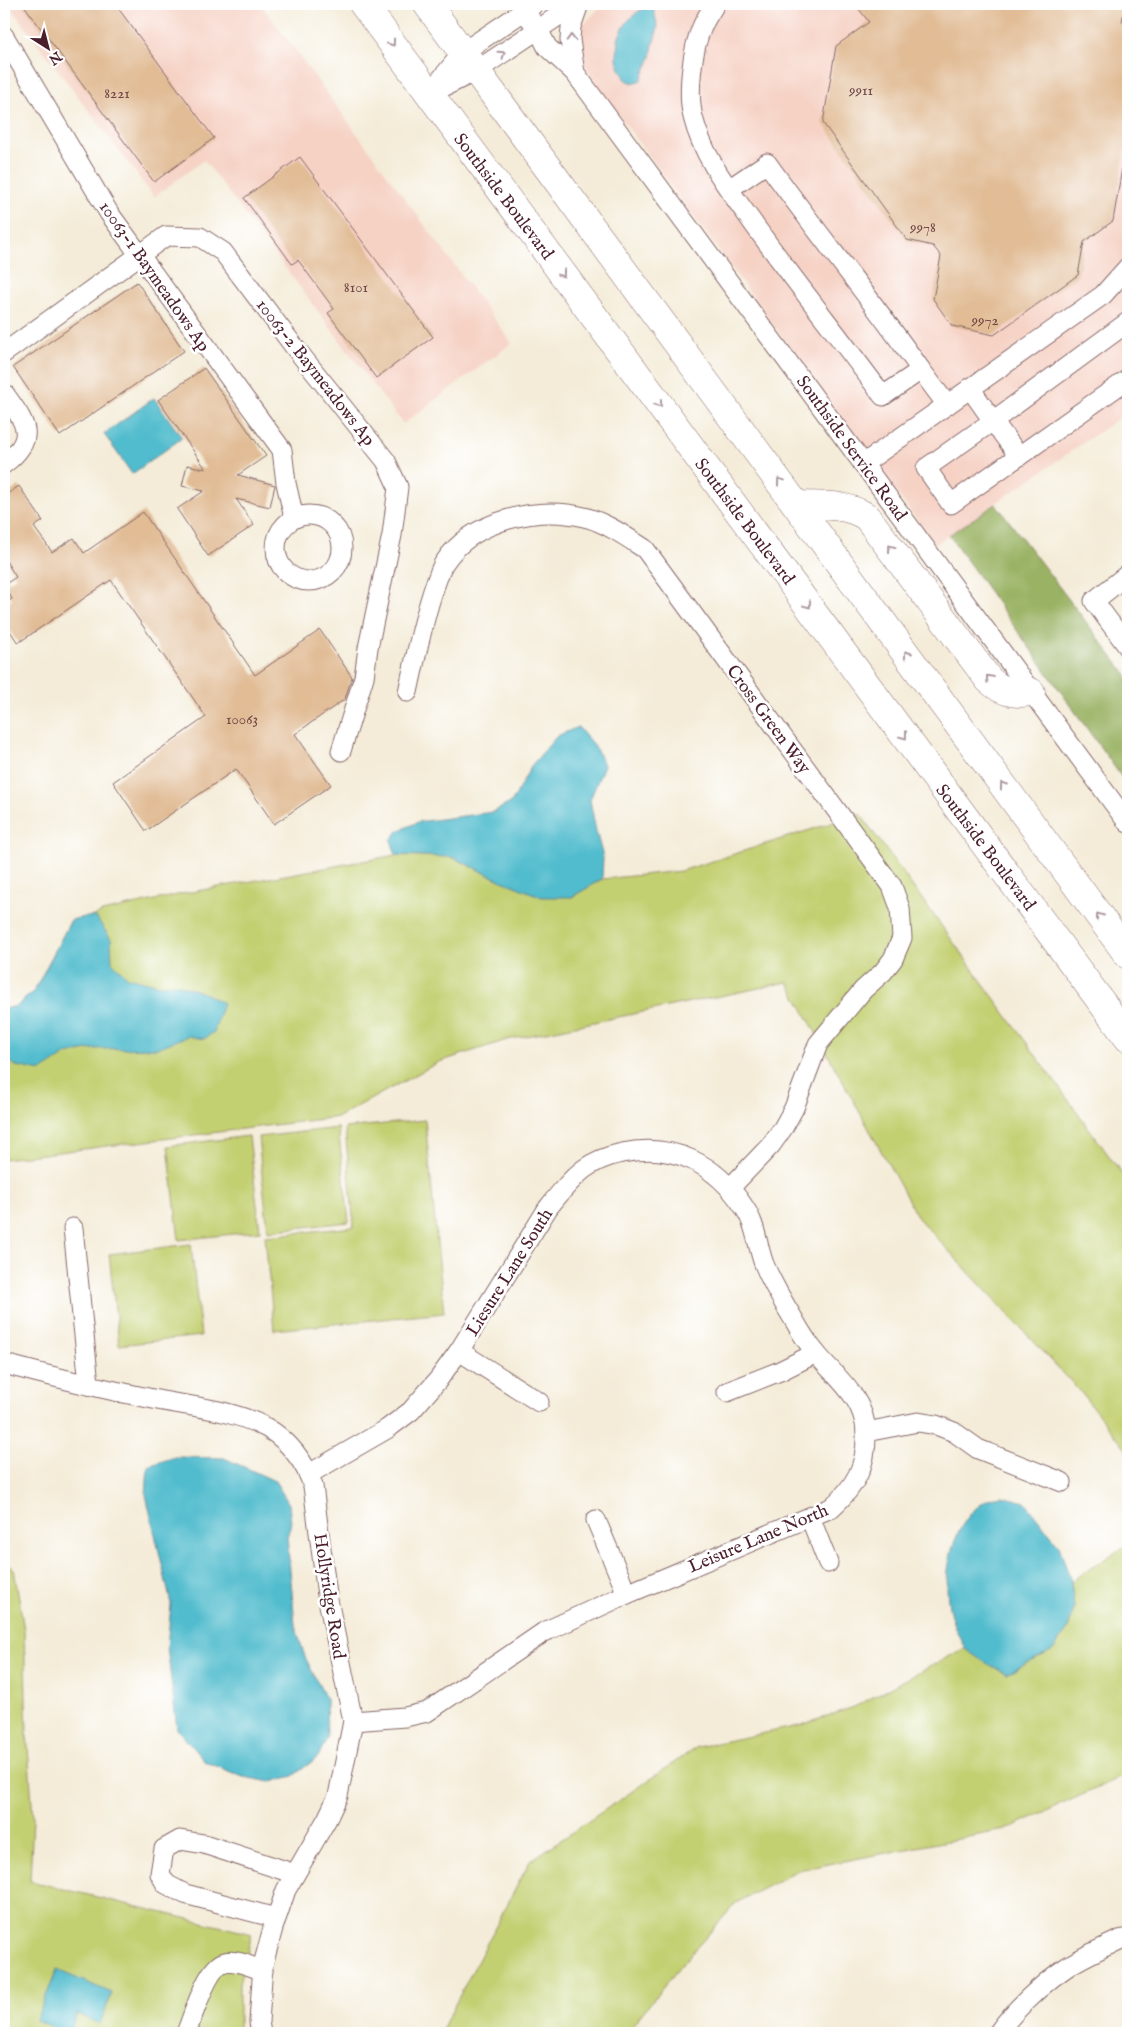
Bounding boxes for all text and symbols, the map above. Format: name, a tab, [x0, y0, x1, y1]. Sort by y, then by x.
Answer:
north arrow	[22, 22, 72, 72]
one-way arrow	[566, 33, 576, 41]
one-way arrow	[386, 37, 394, 46]
text: N	[45, 46, 66, 69]
one-way arrow	[496, 51, 506, 60]
house number: 9911	[848, 81, 873, 100]
house number: 8221	[104, 84, 130, 103]
street label: Southside Boulevard	[448, 129, 558, 265]
street label: 10063-1 Baymeadows Ap	[93, 197, 215, 357]
house number: 9978	[909, 218, 936, 237]
one-way arrow	[556, 268, 565, 278]
house number: 8101	[344, 278, 368, 297]
street label: 10063-2 Baymeadows Ap	[250, 295, 380, 451]
house number: 9972	[970, 311, 999, 330]
street label: Southside Service Road	[790, 372, 912, 526]
one-way arrow	[653, 398, 662, 408]
street label: Southside Boulevard	[689, 454, 799, 590]
one-way arrow	[777, 477, 786, 487]
one-way arrow	[889, 545, 897, 554]
one-way arrow	[802, 599, 810, 608]
one-way arrow	[904, 650, 913, 660]
street label: Cross Green Way	[721, 661, 815, 779]
one-way arrow	[985, 674, 994, 683]
house number: 10063	[226, 710, 258, 729]
one-way arrow	[898, 730, 907, 740]
street label: Southside Boulevard	[930, 780, 1040, 916]
one-way arrow	[1000, 781, 1009, 791]
one-way arrow	[1097, 913, 1105, 922]
street label: Liesure Lane South	[462, 1204, 559, 1341]
street label: Leisure Lane North	[685, 1499, 832, 1579]
street label: Hollyridge Road	[307, 1532, 350, 1661]

